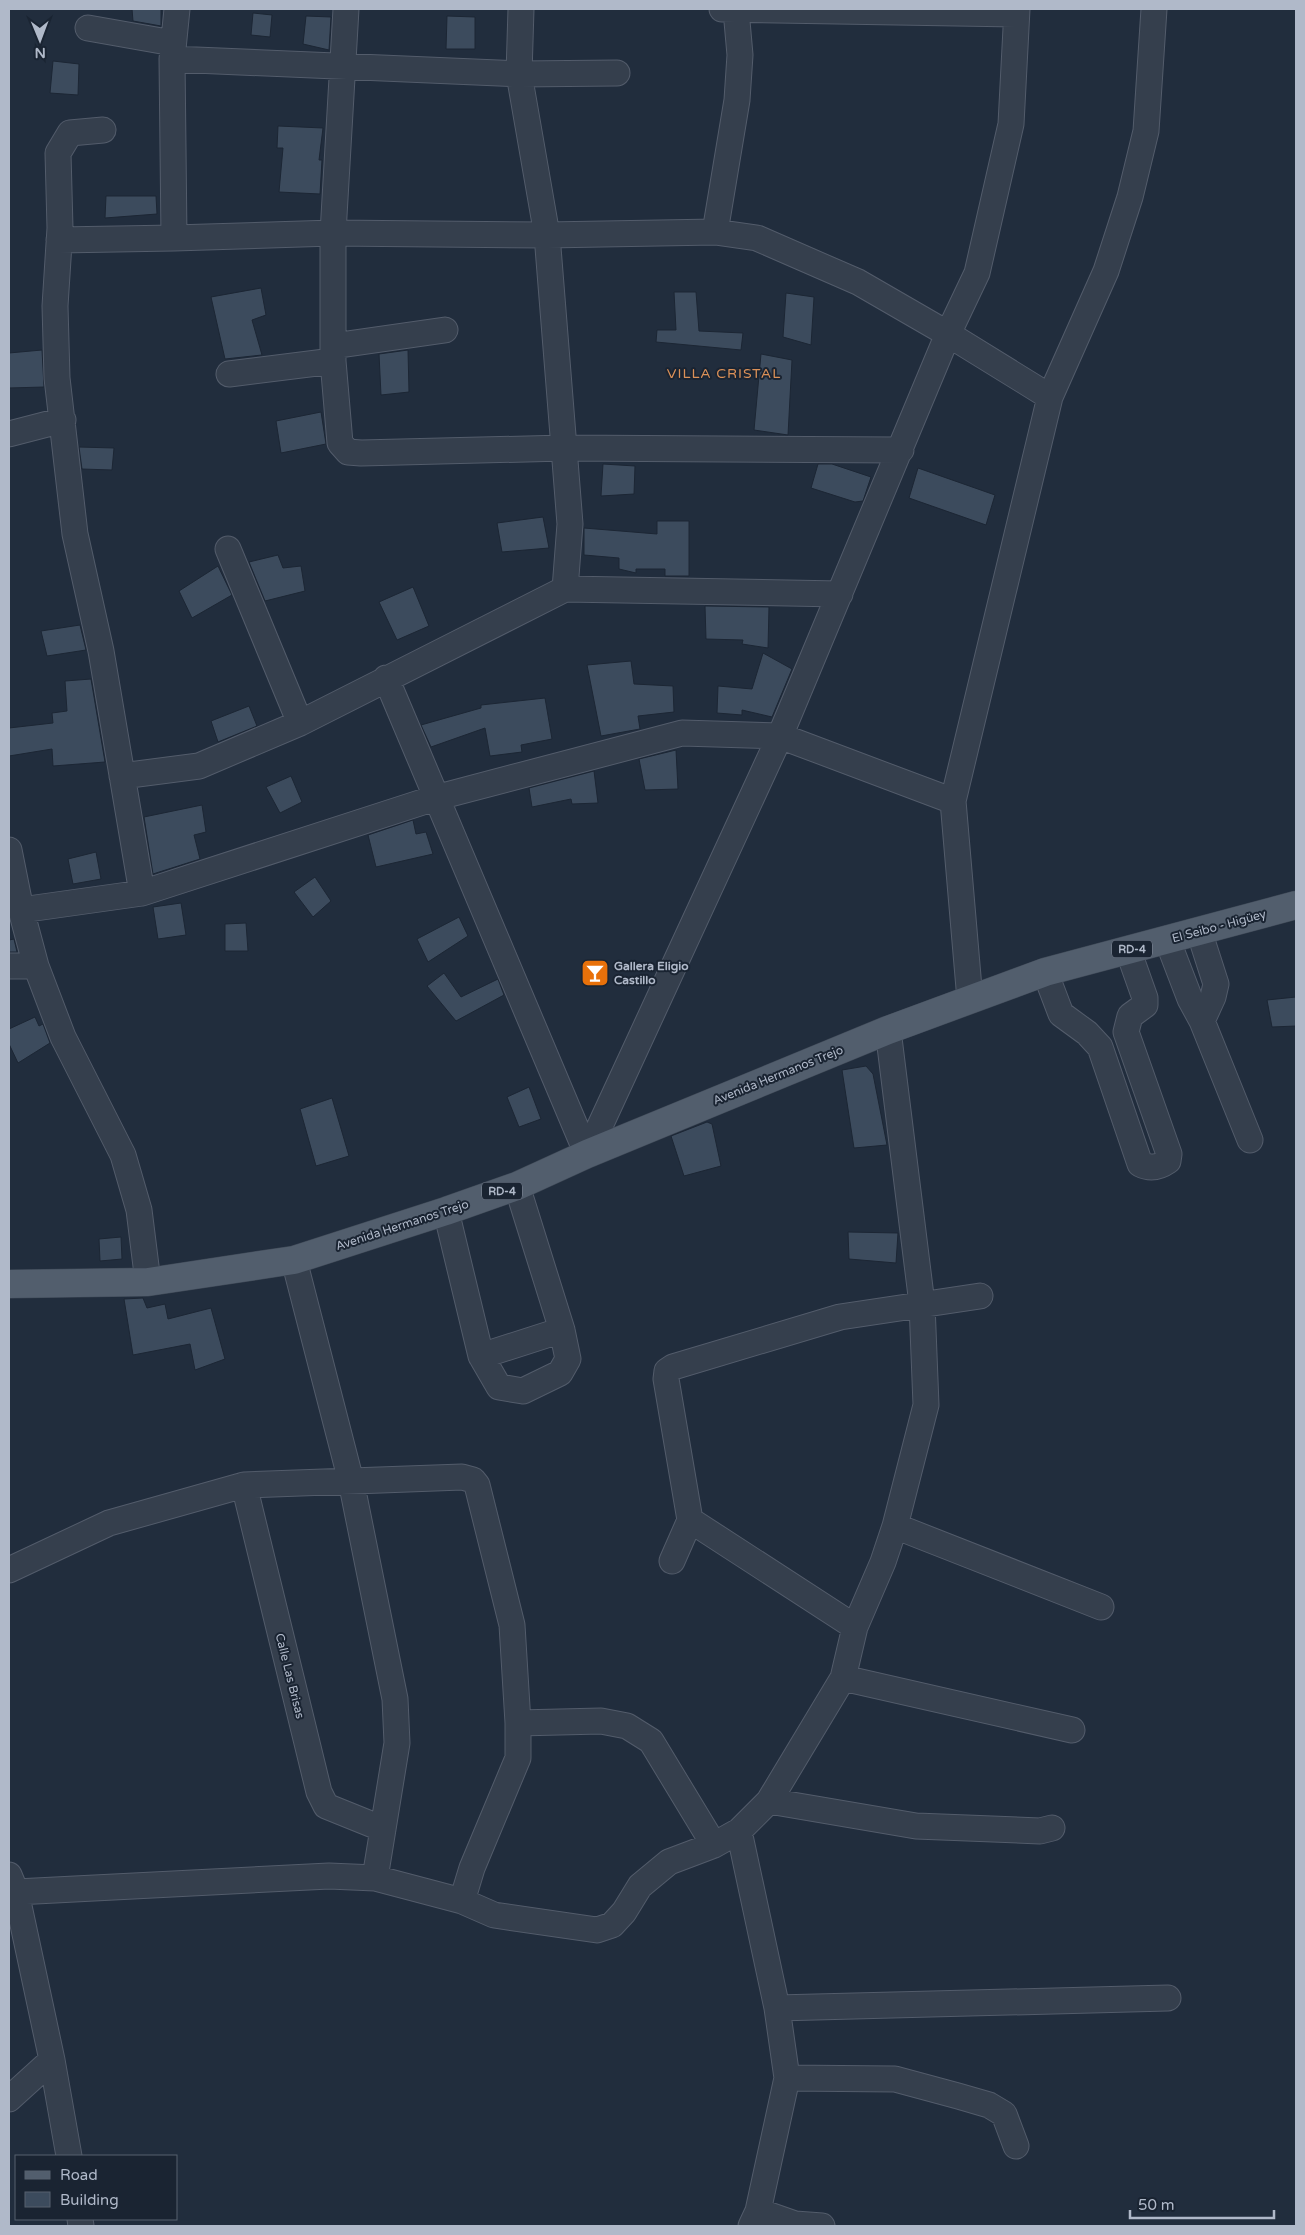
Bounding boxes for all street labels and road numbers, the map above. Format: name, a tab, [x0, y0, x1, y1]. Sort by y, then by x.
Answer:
street label: El Seibo - Higüey	[1170, 907, 1268, 945]
road number: RD-4	[1112, 941, 1152, 958]
street label: Avenida Hermanos Trejo	[711, 1042, 845, 1108]
road number: RD-4	[482, 1182, 522, 1200]
street label: Avenida Hermanos Trejo	[334, 1197, 470, 1253]
street label: Calle Las Brisas	[273, 1632, 307, 1720]

